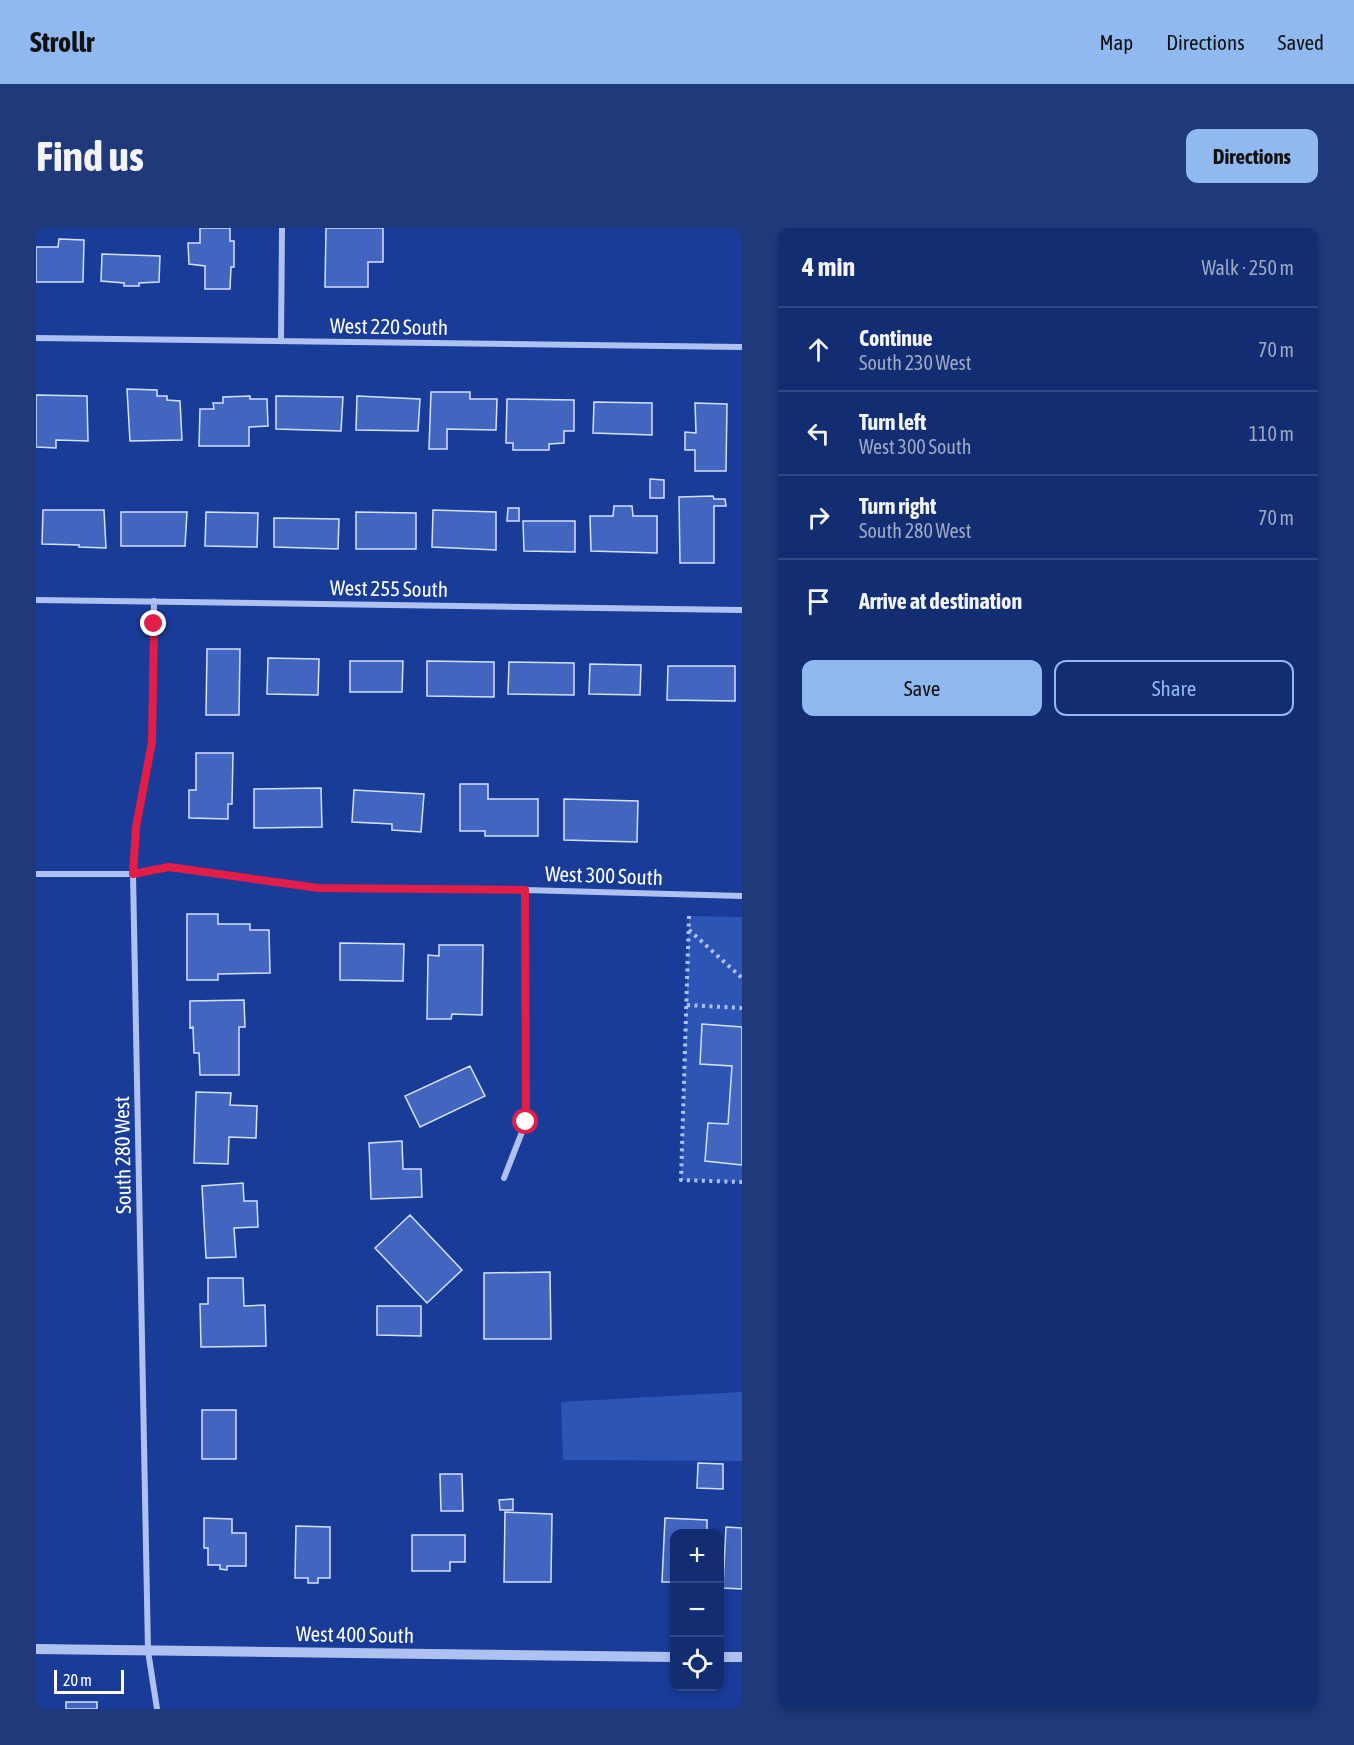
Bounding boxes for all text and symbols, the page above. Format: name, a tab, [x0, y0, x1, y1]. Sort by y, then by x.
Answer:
text: Strollr	[30, 26, 94, 58]
text: Map	[1099, 30, 1133, 54]
text: Directions	[1166, 30, 1245, 54]
text: Saved	[1278, 30, 1324, 54]
button: Directions	[1186, 129, 1318, 183]
text: Find us	[36, 132, 144, 180]
text: 4 min	[802, 252, 855, 282]
text: Walk · 250 m	[1202, 256, 1294, 279]
street label: West 220 South	[330, 313, 448, 339]
text: Continue	[859, 325, 933, 351]
icon: ahead	[802, 333, 835, 366]
text: 70 m	[1258, 338, 1294, 361]
text: South 230 West	[859, 351, 971, 374]
text: Turn left	[859, 409, 926, 435]
icon: left	[802, 417, 835, 450]
text: 110 m	[1249, 422, 1294, 445]
text: West 300 South	[859, 435, 971, 458]
text: Turn right	[859, 493, 936, 519]
icon: right	[802, 501, 835, 534]
text: 70 m	[1258, 506, 1294, 529]
text: South 280 West	[859, 519, 971, 542]
street label: West 255 South	[330, 575, 448, 601]
icon: arrive	[802, 585, 835, 618]
text: Arrive at destination	[859, 588, 1022, 614]
route end	[140, 610, 166, 636]
button: Save	[802, 660, 1042, 716]
button: Share	[1054, 660, 1294, 716]
street label: West 300 South	[545, 861, 663, 889]
street label: South 280 West	[109, 1096, 135, 1214]
route start	[512, 1108, 538, 1134]
map controls	[670, 1529, 724, 1691]
button: +	[670, 1529, 724, 1583]
button: −	[670, 1583, 724, 1637]
street label: West 400 South	[296, 1621, 414, 1647]
button: locate	[670, 1637, 724, 1691]
scale bar	[54, 1667, 124, 1694]
text: 20 m	[63, 1671, 92, 1689]

